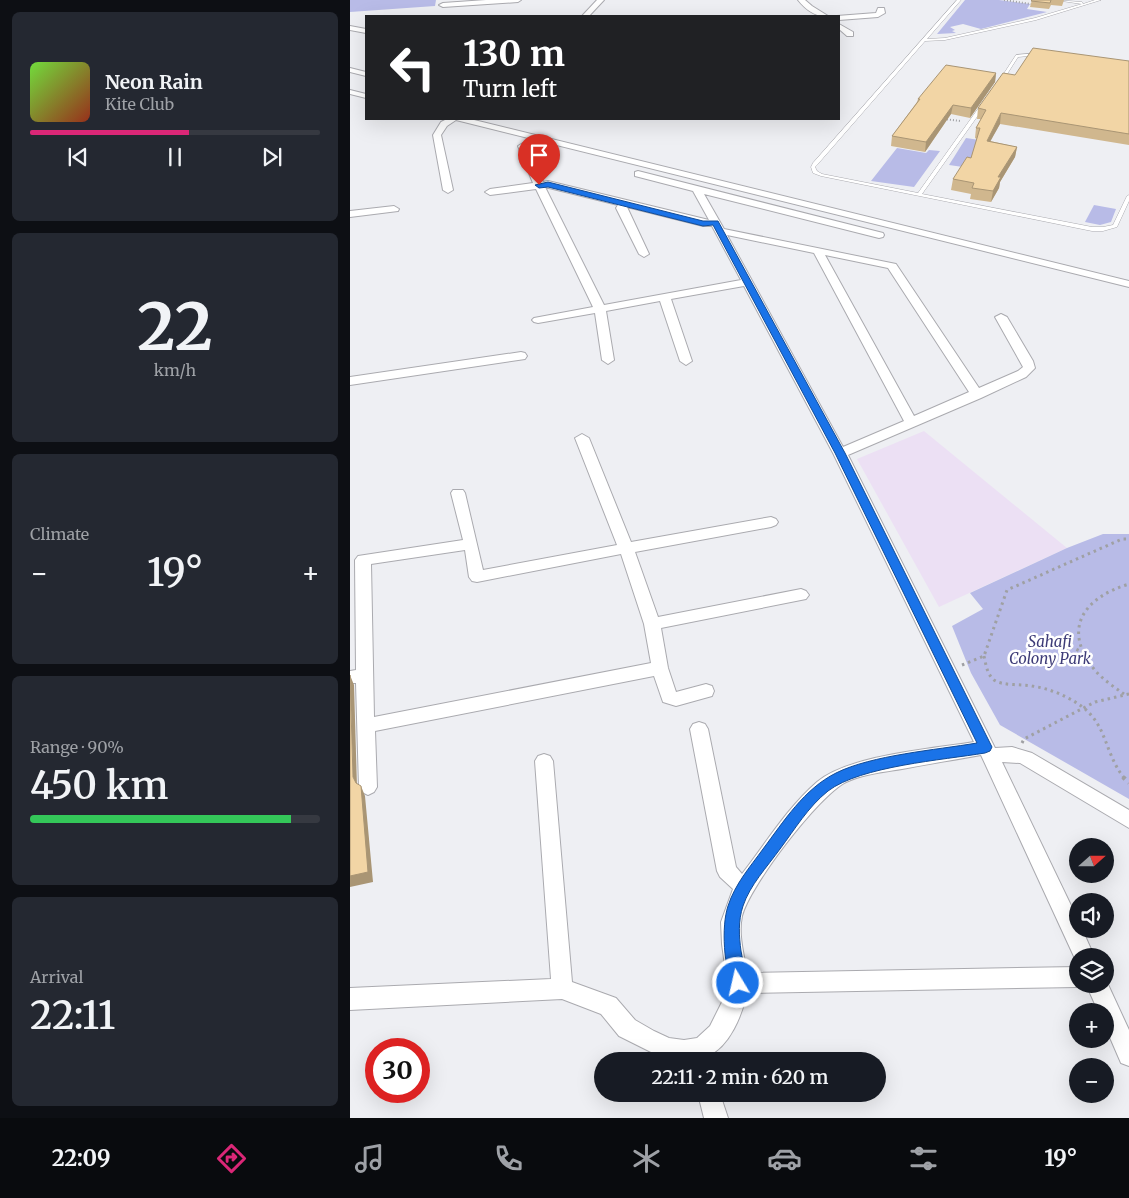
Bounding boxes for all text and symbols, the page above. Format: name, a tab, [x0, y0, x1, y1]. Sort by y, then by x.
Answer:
text: 130 m	[463, 32, 565, 76]
icon: left	[380, 35, 445, 100]
text: Neon Rain	[105, 70, 203, 94]
text: Turn left	[463, 75, 557, 103]
text: Kite Club	[105, 94, 174, 114]
pin	[518, 134, 560, 185]
icon: arrive	[525, 141, 553, 169]
icon: previous	[64, 143, 92, 171]
icon: pause	[161, 143, 189, 171]
icon: next	[258, 143, 286, 171]
text: 22	[137, 286, 213, 368]
text: km/h	[154, 360, 196, 380]
text: Climate	[30, 524, 89, 544]
text: 19°	[147, 549, 203, 596]
text: −	[30, 555, 49, 591]
text: +	[301, 555, 320, 591]
park label: Sahafi Colony Park	[1009, 632, 1092, 668]
text: Range · 90%	[30, 737, 124, 757]
text: 450 km	[30, 762, 168, 809]
north arrow	[1069, 838, 1114, 882]
map controls	[1069, 838, 1114, 1103]
button: sound	[1069, 893, 1114, 938]
button: layers	[1069, 948, 1114, 993]
position arrow	[711, 956, 763, 1008]
text: Arrival	[30, 967, 83, 987]
text: 22:11	[30, 992, 115, 1039]
button: +	[1069, 1003, 1114, 1048]
speed limit sign: 30	[365, 1038, 430, 1103]
button: −	[1069, 1058, 1114, 1103]
text: 22:11 · 2 min · 620 m	[651, 1065, 829, 1089]
icon: directions	[214, 1141, 249, 1176]
icon: music	[352, 1141, 387, 1176]
icon: phone	[491, 1141, 526, 1176]
icon: climate	[629, 1141, 664, 1176]
icon: car	[767, 1141, 802, 1176]
icon: filters	[906, 1141, 941, 1176]
text: 22:09	[52, 1144, 111, 1172]
text: 19°	[1044, 1144, 1077, 1172]

